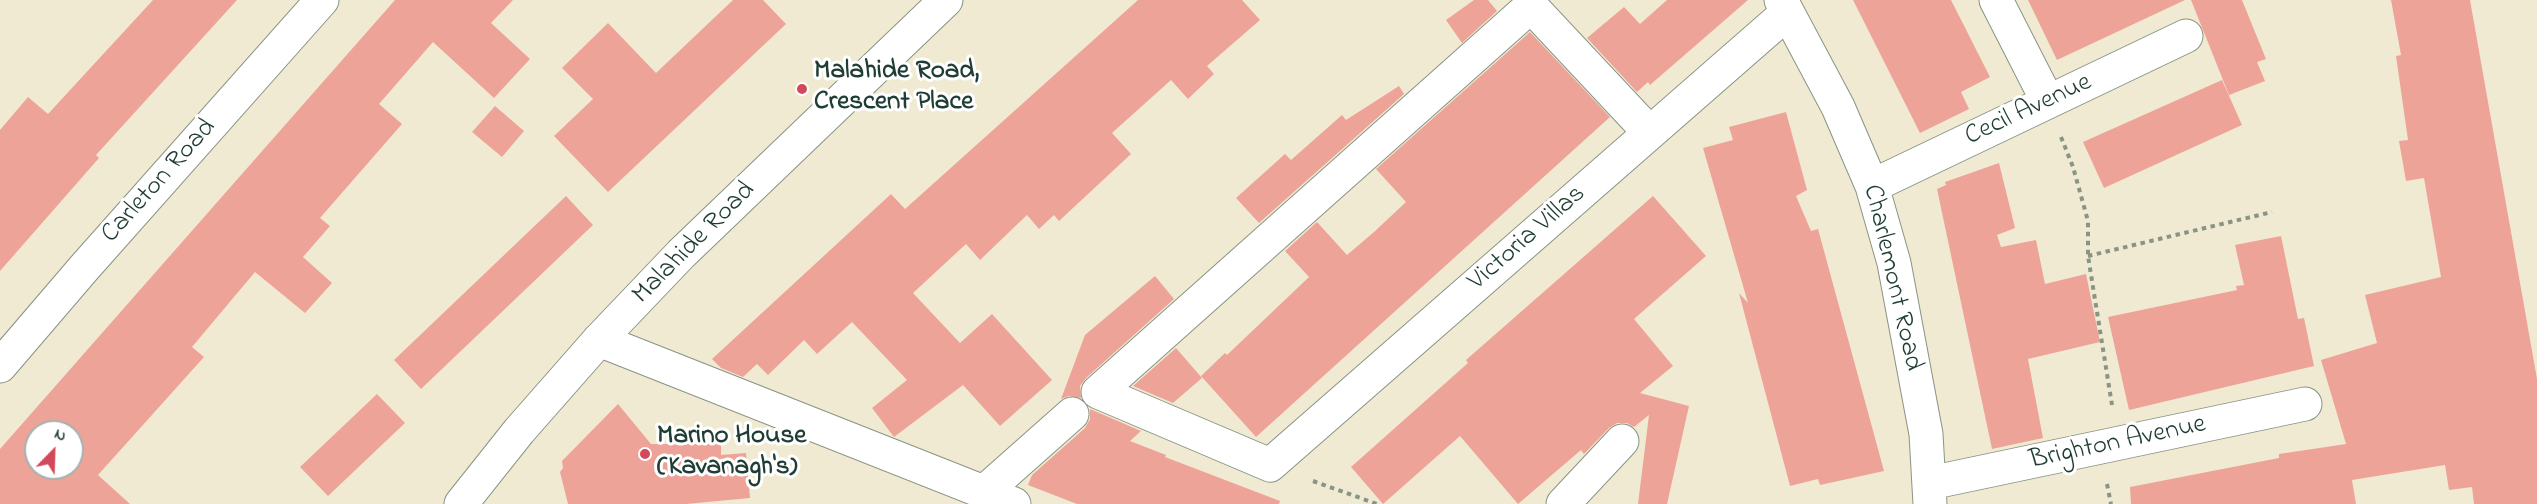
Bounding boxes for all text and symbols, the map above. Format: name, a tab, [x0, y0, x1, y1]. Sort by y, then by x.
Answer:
place label: Malahide Road, Crescent Place	[814, 57, 979, 120]
street label: Cecil Avenue	[1961, 68, 2097, 154]
marker: Malahide Road, Crescent Place	[795, 82, 809, 96]
street label: Carleton Road	[96, 113, 224, 251]
street label: Malahide Road	[627, 176, 763, 312]
street label: Victoria Villas	[1463, 179, 1593, 299]
street label: Charlemont Road	[1854, 182, 1928, 374]
street label: Brighton Avenue	[2027, 410, 2209, 478]
north arrow	[24, 420, 84, 480]
text: N	[51, 422, 70, 448]
place label: Marino House (Kavanagh's)	[657, 422, 806, 485]
marker: Marino House (Kavanagh's)	[638, 447, 652, 461]

